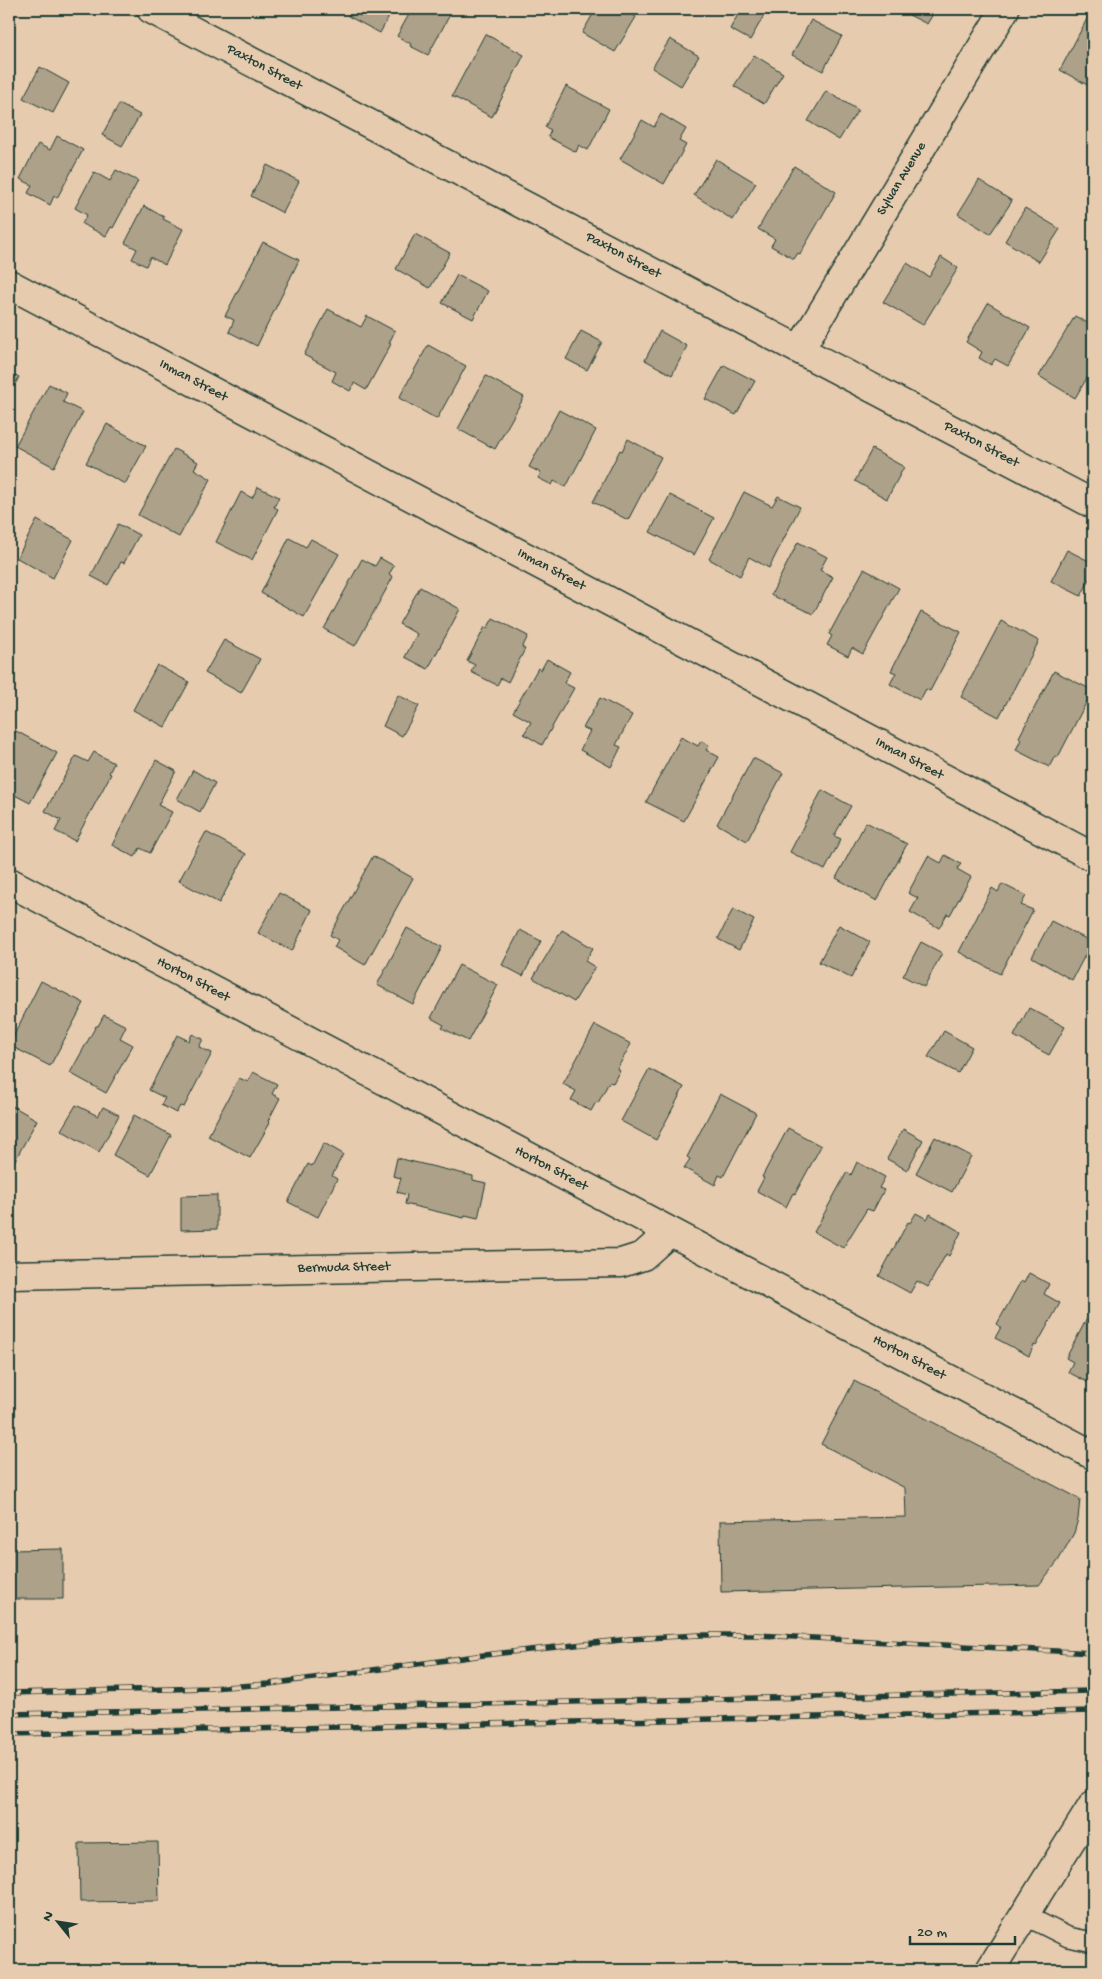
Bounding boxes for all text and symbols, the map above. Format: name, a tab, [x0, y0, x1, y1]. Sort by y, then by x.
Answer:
street label: Paxton Street	[222, 41, 306, 96]
street label: Sylvan Avenue	[873, 139, 931, 219]
street label: Paxton Street	[581, 229, 665, 284]
street label: Inman Street	[156, 356, 231, 407]
street label: Paxton Street	[939, 418, 1023, 473]
street label: Inman Street	[514, 545, 589, 596]
street label: Inman Street	[872, 734, 947, 785]
street label: Horton Street	[153, 954, 234, 1007]
street label: Horton Street	[511, 1143, 592, 1196]
street label: Bermuda Street	[297, 1259, 392, 1277]
street label: Horton Street	[869, 1332, 950, 1385]
north arrow	[32, 1896, 82, 1946]
text: N	[39, 1909, 59, 1925]
scale bar	[910, 1914, 1014, 1946]
text: 20 m	[917, 1924, 947, 1942]

